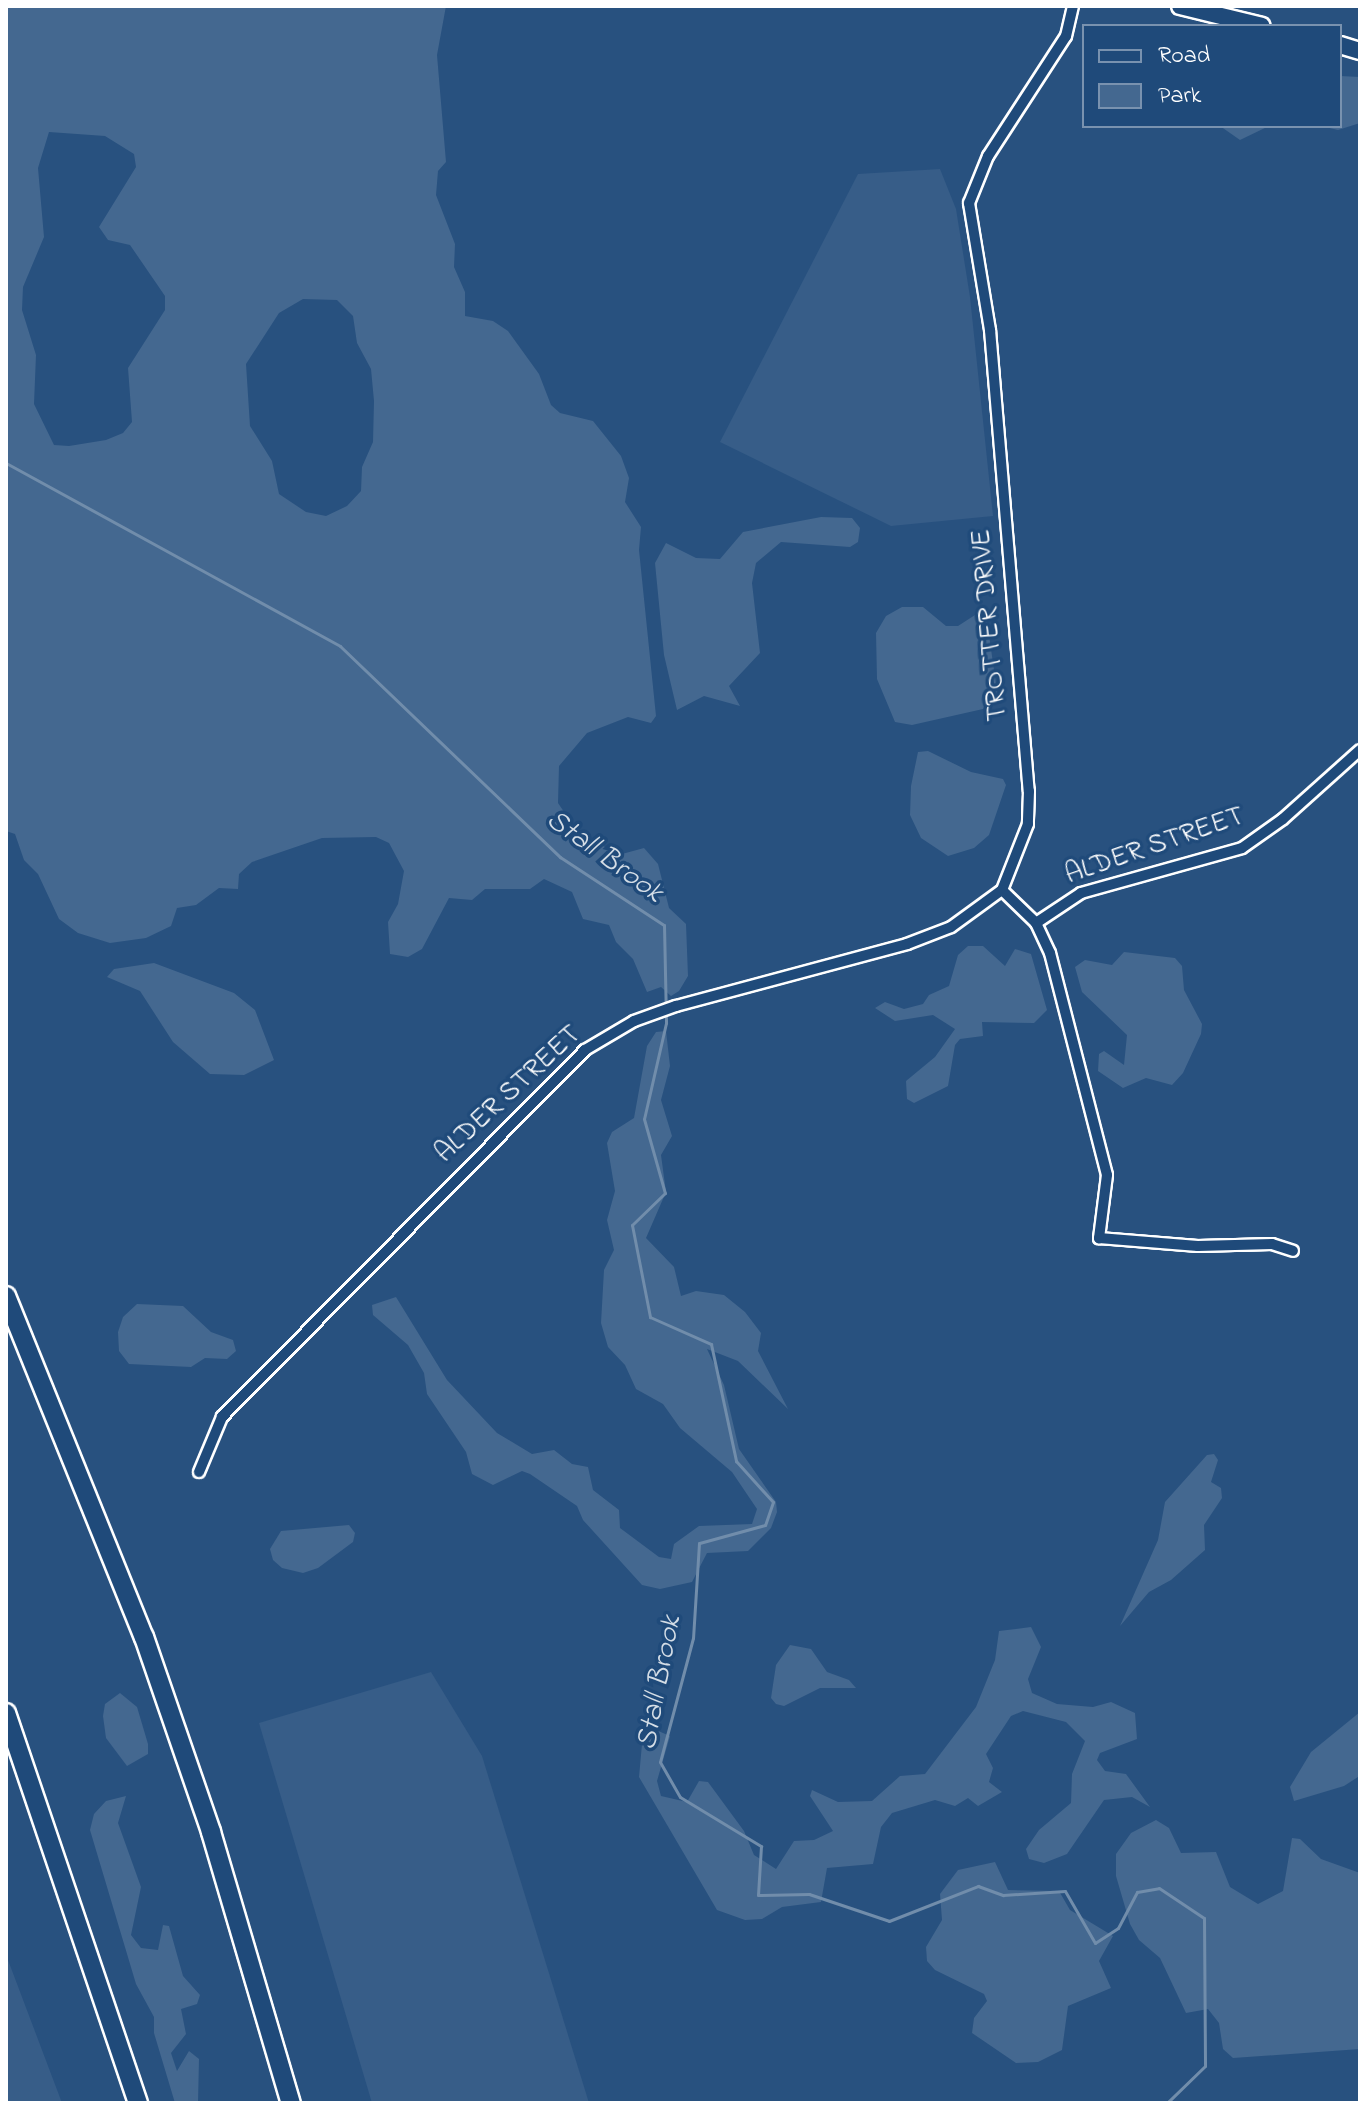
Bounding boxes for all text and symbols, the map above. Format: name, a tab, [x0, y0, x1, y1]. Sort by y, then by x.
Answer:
legend	[1082, 24, 1342, 128]
text: Road	[1158, 39, 1210, 74]
text: Park	[1158, 79, 1201, 114]
street label: TROTTER DRIVE	[966, 527, 1016, 723]
street label: ALDER STREET	[1061, 801, 1249, 893]
water label: Stall Brook	[538, 802, 670, 912]
street label: ALDER STREET	[429, 1019, 589, 1171]
water label: Stall Brook	[629, 1613, 691, 1753]

